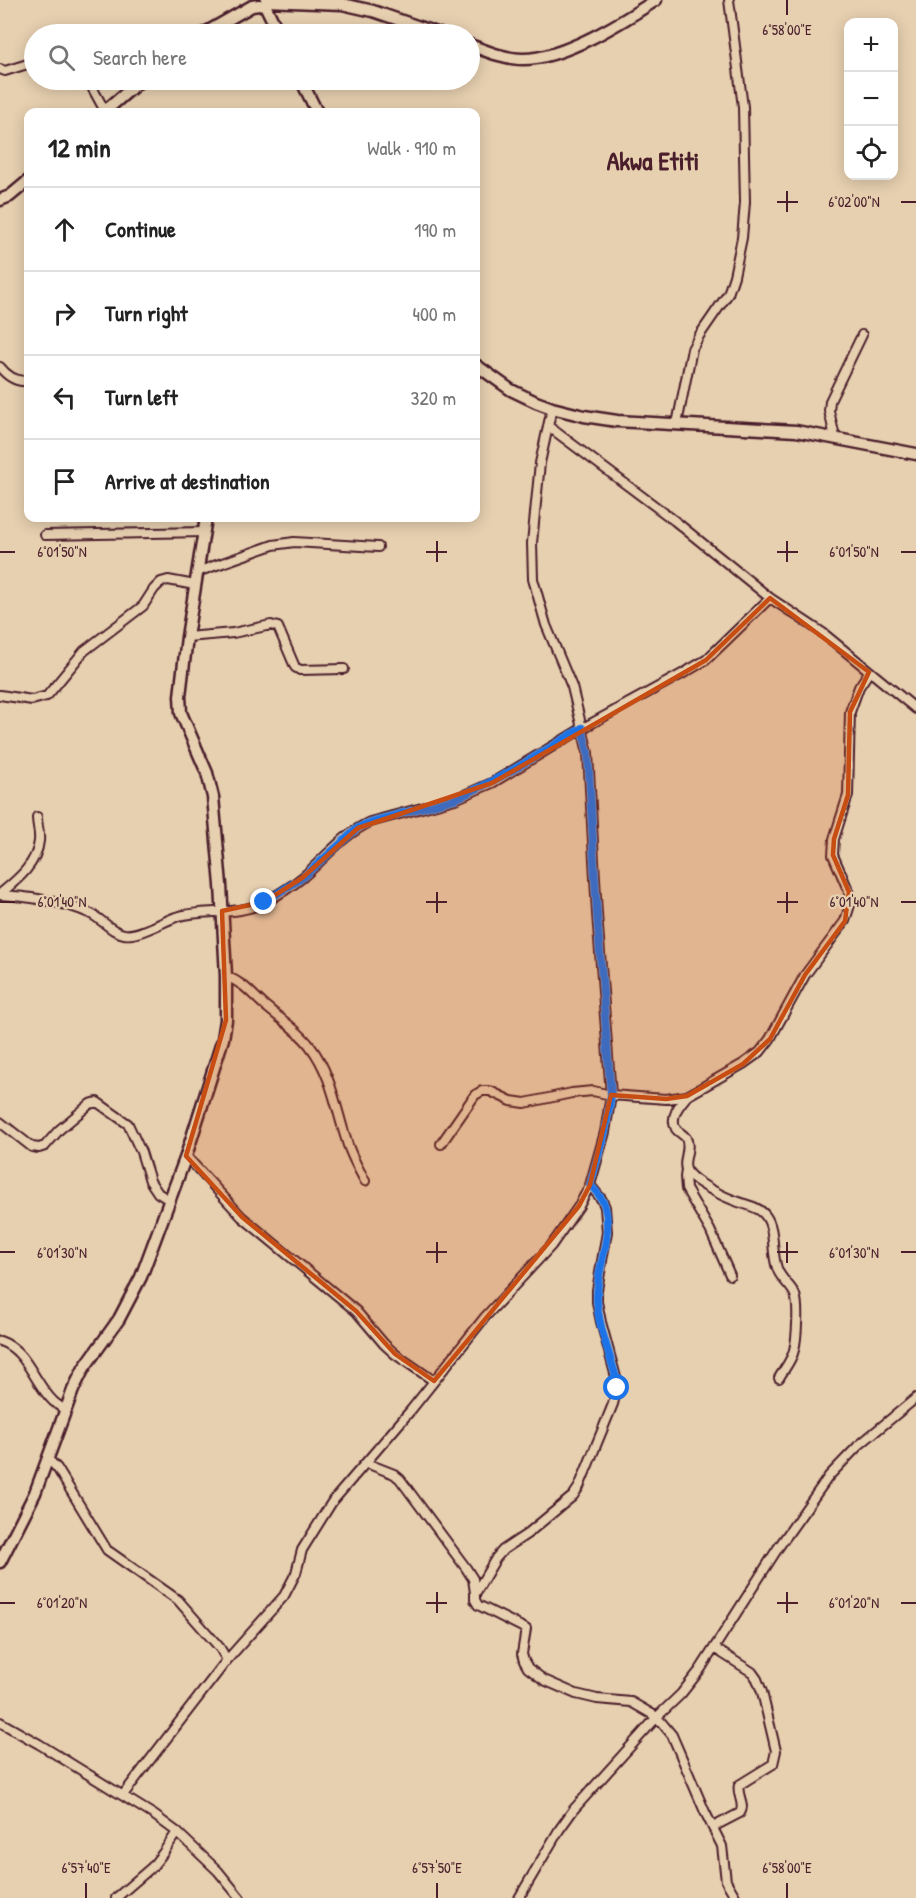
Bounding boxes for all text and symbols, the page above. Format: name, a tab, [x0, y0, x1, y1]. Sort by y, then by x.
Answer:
map controls	[844, 18, 898, 180]
button: +	[844, 18, 898, 72]
text: 6°58'00"E	[762, 19, 812, 40]
search box	[24, 24, 480, 90]
icon: search	[45, 41, 78, 74]
text: Search here	[93, 42, 187, 72]
button: −	[844, 72, 898, 126]
button: locate	[844, 126, 898, 180]
text: 12 min	[48, 130, 111, 165]
text: Walk · 910 m	[367, 134, 456, 161]
district label: Akwa Etiti	[607, 143, 699, 178]
text: 6°02'00"N	[828, 191, 880, 212]
icon: ahead	[48, 213, 81, 246]
text: Continue	[105, 214, 176, 244]
text: 190 m	[414, 216, 456, 243]
icon: right	[48, 297, 81, 330]
text: Turn right	[105, 298, 188, 328]
text: 400 m	[412, 300, 456, 327]
icon: left	[48, 381, 81, 414]
text: Turn left	[105, 382, 178, 412]
text: 320 m	[411, 384, 456, 411]
icon: arrive	[48, 465, 81, 498]
text: Arrive at destination	[105, 466, 270, 496]
text: 6°01'50"N	[37, 541, 87, 562]
text: 6°01'50"N	[829, 541, 879, 562]
route end	[250, 888, 276, 914]
text: 6°01'40"N	[38, 891, 86, 912]
text: 6°01'40"N	[830, 891, 878, 912]
text: 6°01'30"N	[37, 1242, 87, 1263]
text: 6°01'30"N	[829, 1242, 879, 1263]
route start	[603, 1374, 629, 1400]
text: 6°01'20"N	[37, 1592, 87, 1613]
text: 6°01'20"N	[829, 1592, 879, 1613]
text: 6°57'40"E	[61, 1857, 111, 1878]
text: 6°57'50"E	[412, 1857, 462, 1878]
text: 6°58'00"E	[762, 1857, 812, 1878]

